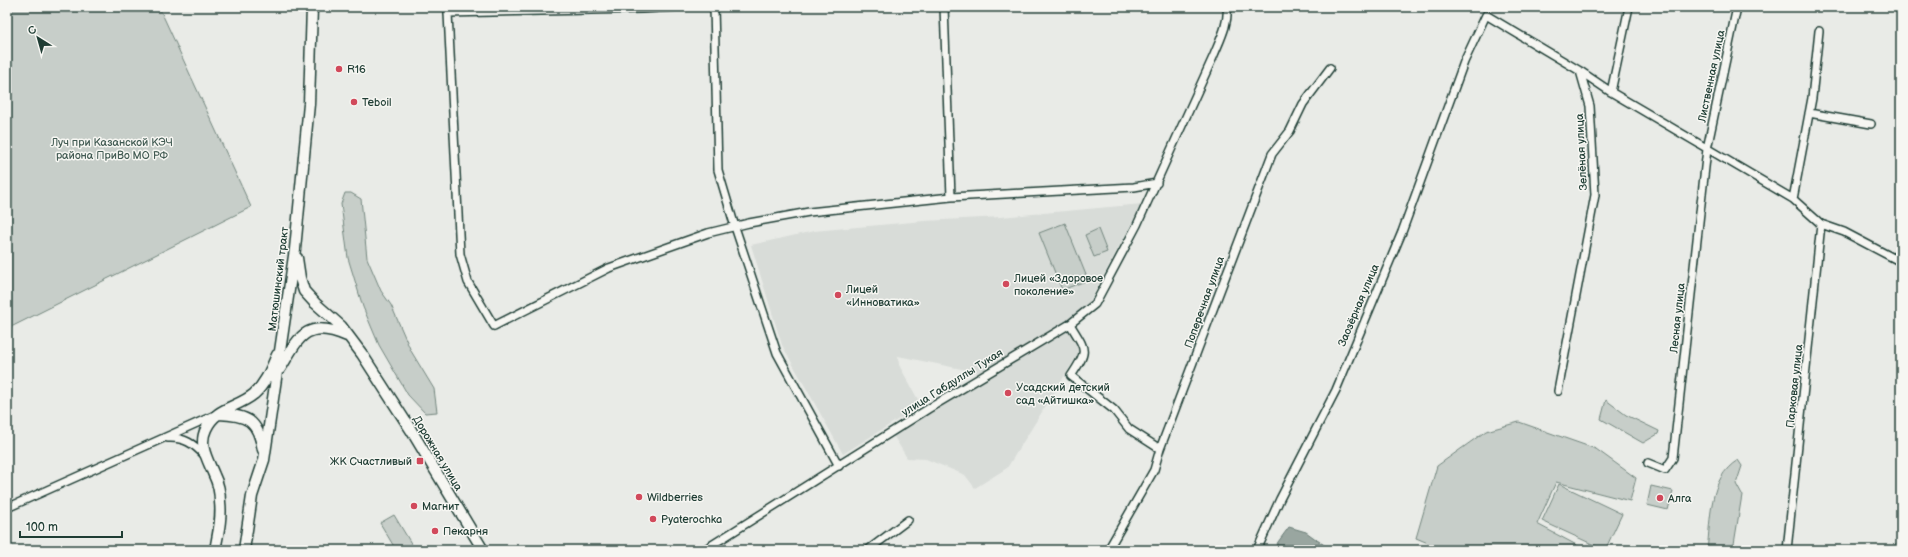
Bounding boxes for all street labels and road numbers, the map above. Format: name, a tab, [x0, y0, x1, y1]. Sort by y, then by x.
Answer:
street label: Лиственная улица	[1695, 28, 1728, 124]
street label: Зелёная улица	[1573, 113, 1590, 191]
street label: Матюшинский тракт	[266, 226, 291, 332]
street label: Поперечная улица	[1182, 254, 1227, 350]
street label: Заозёрная улица	[1335, 262, 1382, 348]
street label: Лесная улица	[1667, 282, 1688, 355]
street label: Парковая улица	[1784, 343, 1805, 429]
street label: улица Габдуллы Тукая	[899, 346, 1005, 419]
street label: Дорожная улица	[410, 413, 465, 494]

